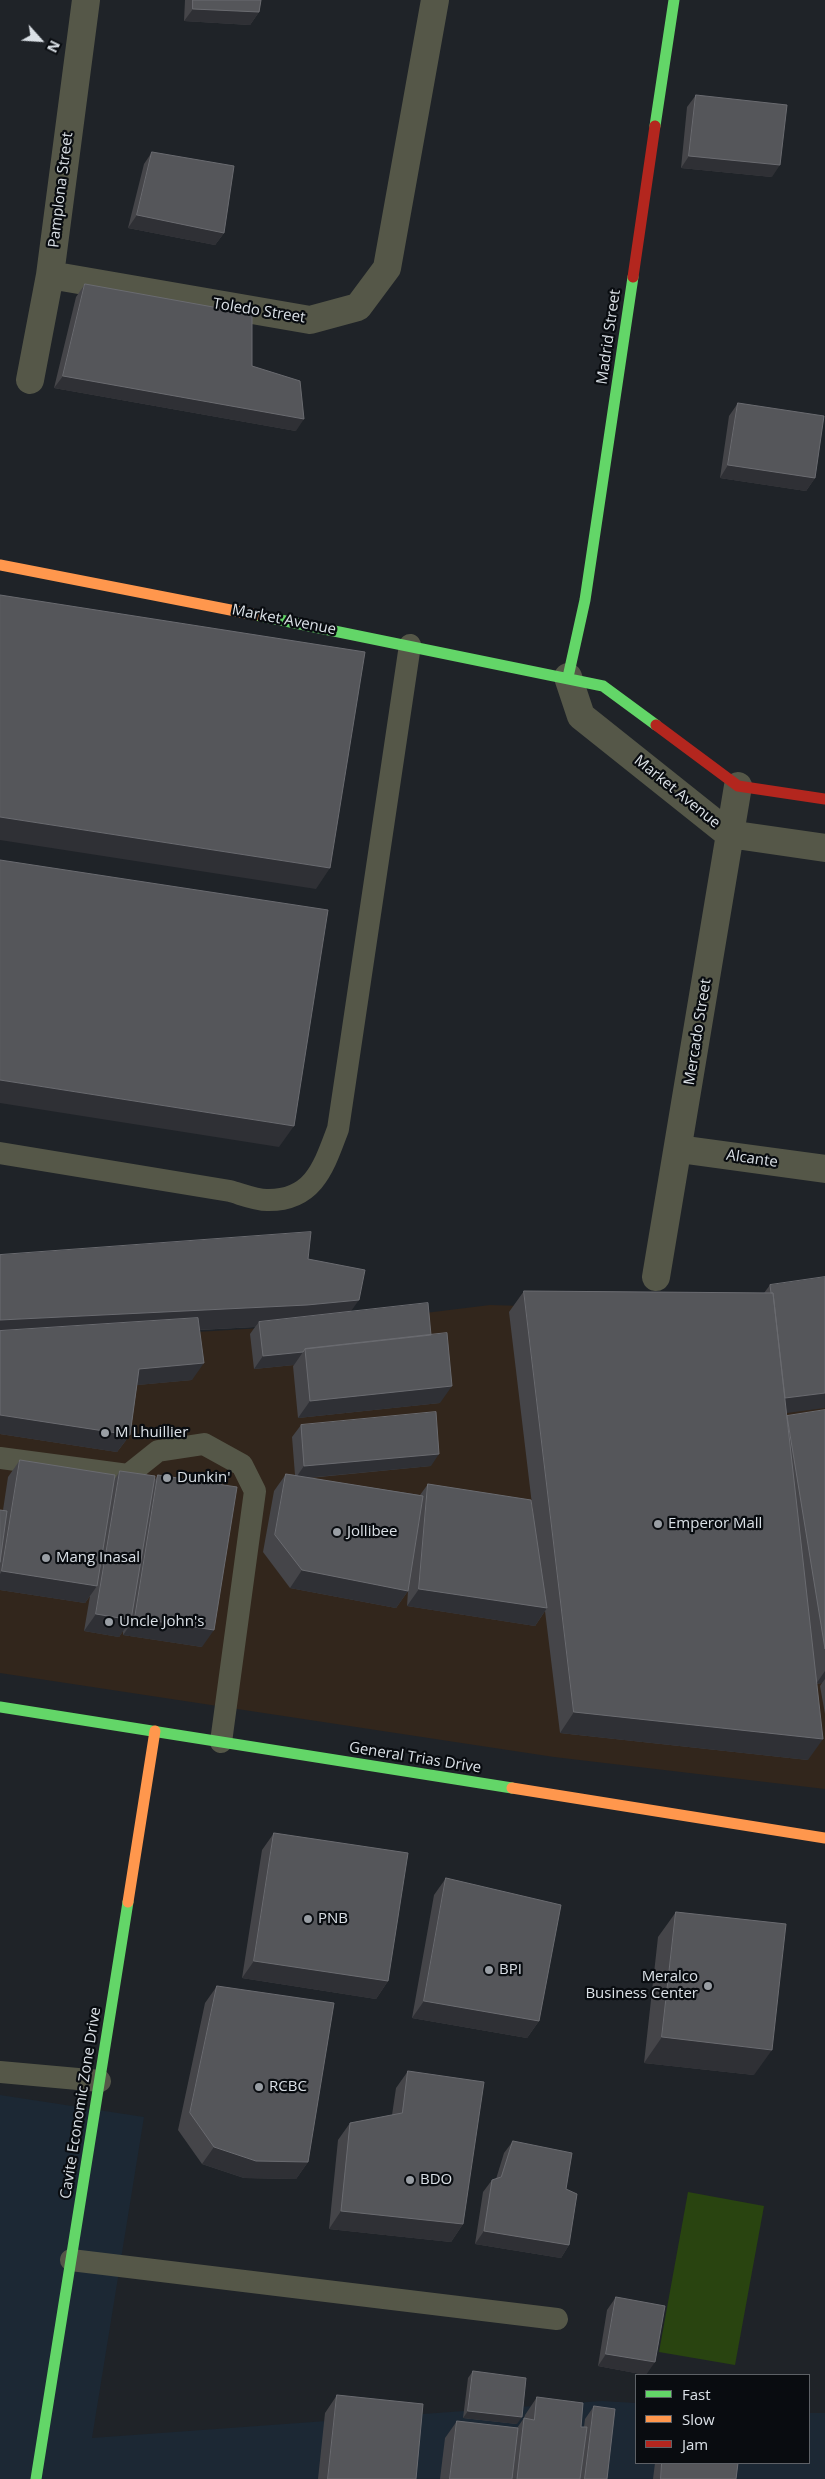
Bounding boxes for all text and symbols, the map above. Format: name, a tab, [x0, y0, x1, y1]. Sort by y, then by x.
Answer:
north arrow	[15, 15, 65, 65]
text: N	[43, 38, 65, 56]
street label: Pamplona Street	[45, 131, 77, 249]
street label: Madrid Street	[593, 288, 625, 386]
street label: Toledo Street	[211, 295, 307, 327]
street label: Market Avenue	[230, 601, 338, 639]
street label: Market Avenue	[630, 752, 724, 832]
street label: Mercado Street	[681, 977, 715, 1087]
street label: Alcante	[725, 1146, 779, 1172]
place label: M Lhuillier	[115, 1424, 188, 1442]
marker: M Lhuillier	[99, 1427, 111, 1439]
place label: Dunkin'	[177, 1469, 230, 1487]
marker: Dunkin'	[161, 1472, 173, 1484]
place label: Emperor Mall	[668, 1515, 762, 1533]
marker: Emperor Mall	[652, 1518, 664, 1530]
place label: Jollibee	[347, 1523, 397, 1541]
marker: Jollibee	[331, 1526, 343, 1538]
place label: Mang Inasal	[56, 1549, 140, 1567]
marker: Mang Inasal	[40, 1552, 52, 1564]
place label: Uncle John's	[119, 1613, 204, 1631]
marker: Uncle John's	[103, 1616, 115, 1628]
street label: General Trias Drive	[348, 1739, 482, 1777]
place label: PNB	[318, 1910, 348, 1928]
marker: PNB	[302, 1913, 314, 1925]
place label: BPI	[499, 1961, 522, 1979]
marker: BPI	[483, 1964, 495, 1976]
place label: Meralco Business Center	[585, 1968, 698, 2003]
marker: Meralco Business Center	[702, 1980, 714, 1992]
street label: Cavite Economic Zone Drive	[57, 2006, 105, 2200]
place label: RCBC	[269, 2078, 307, 2096]
marker: RCBC	[253, 2081, 265, 2093]
place label: BDO	[420, 2171, 452, 2189]
marker: BDO	[404, 2174, 416, 2186]
legend	[635, 2374, 810, 2464]
text: Fast	[682, 2384, 711, 2404]
text: Slow	[682, 2409, 715, 2429]
text: Jam	[682, 2434, 708, 2454]

